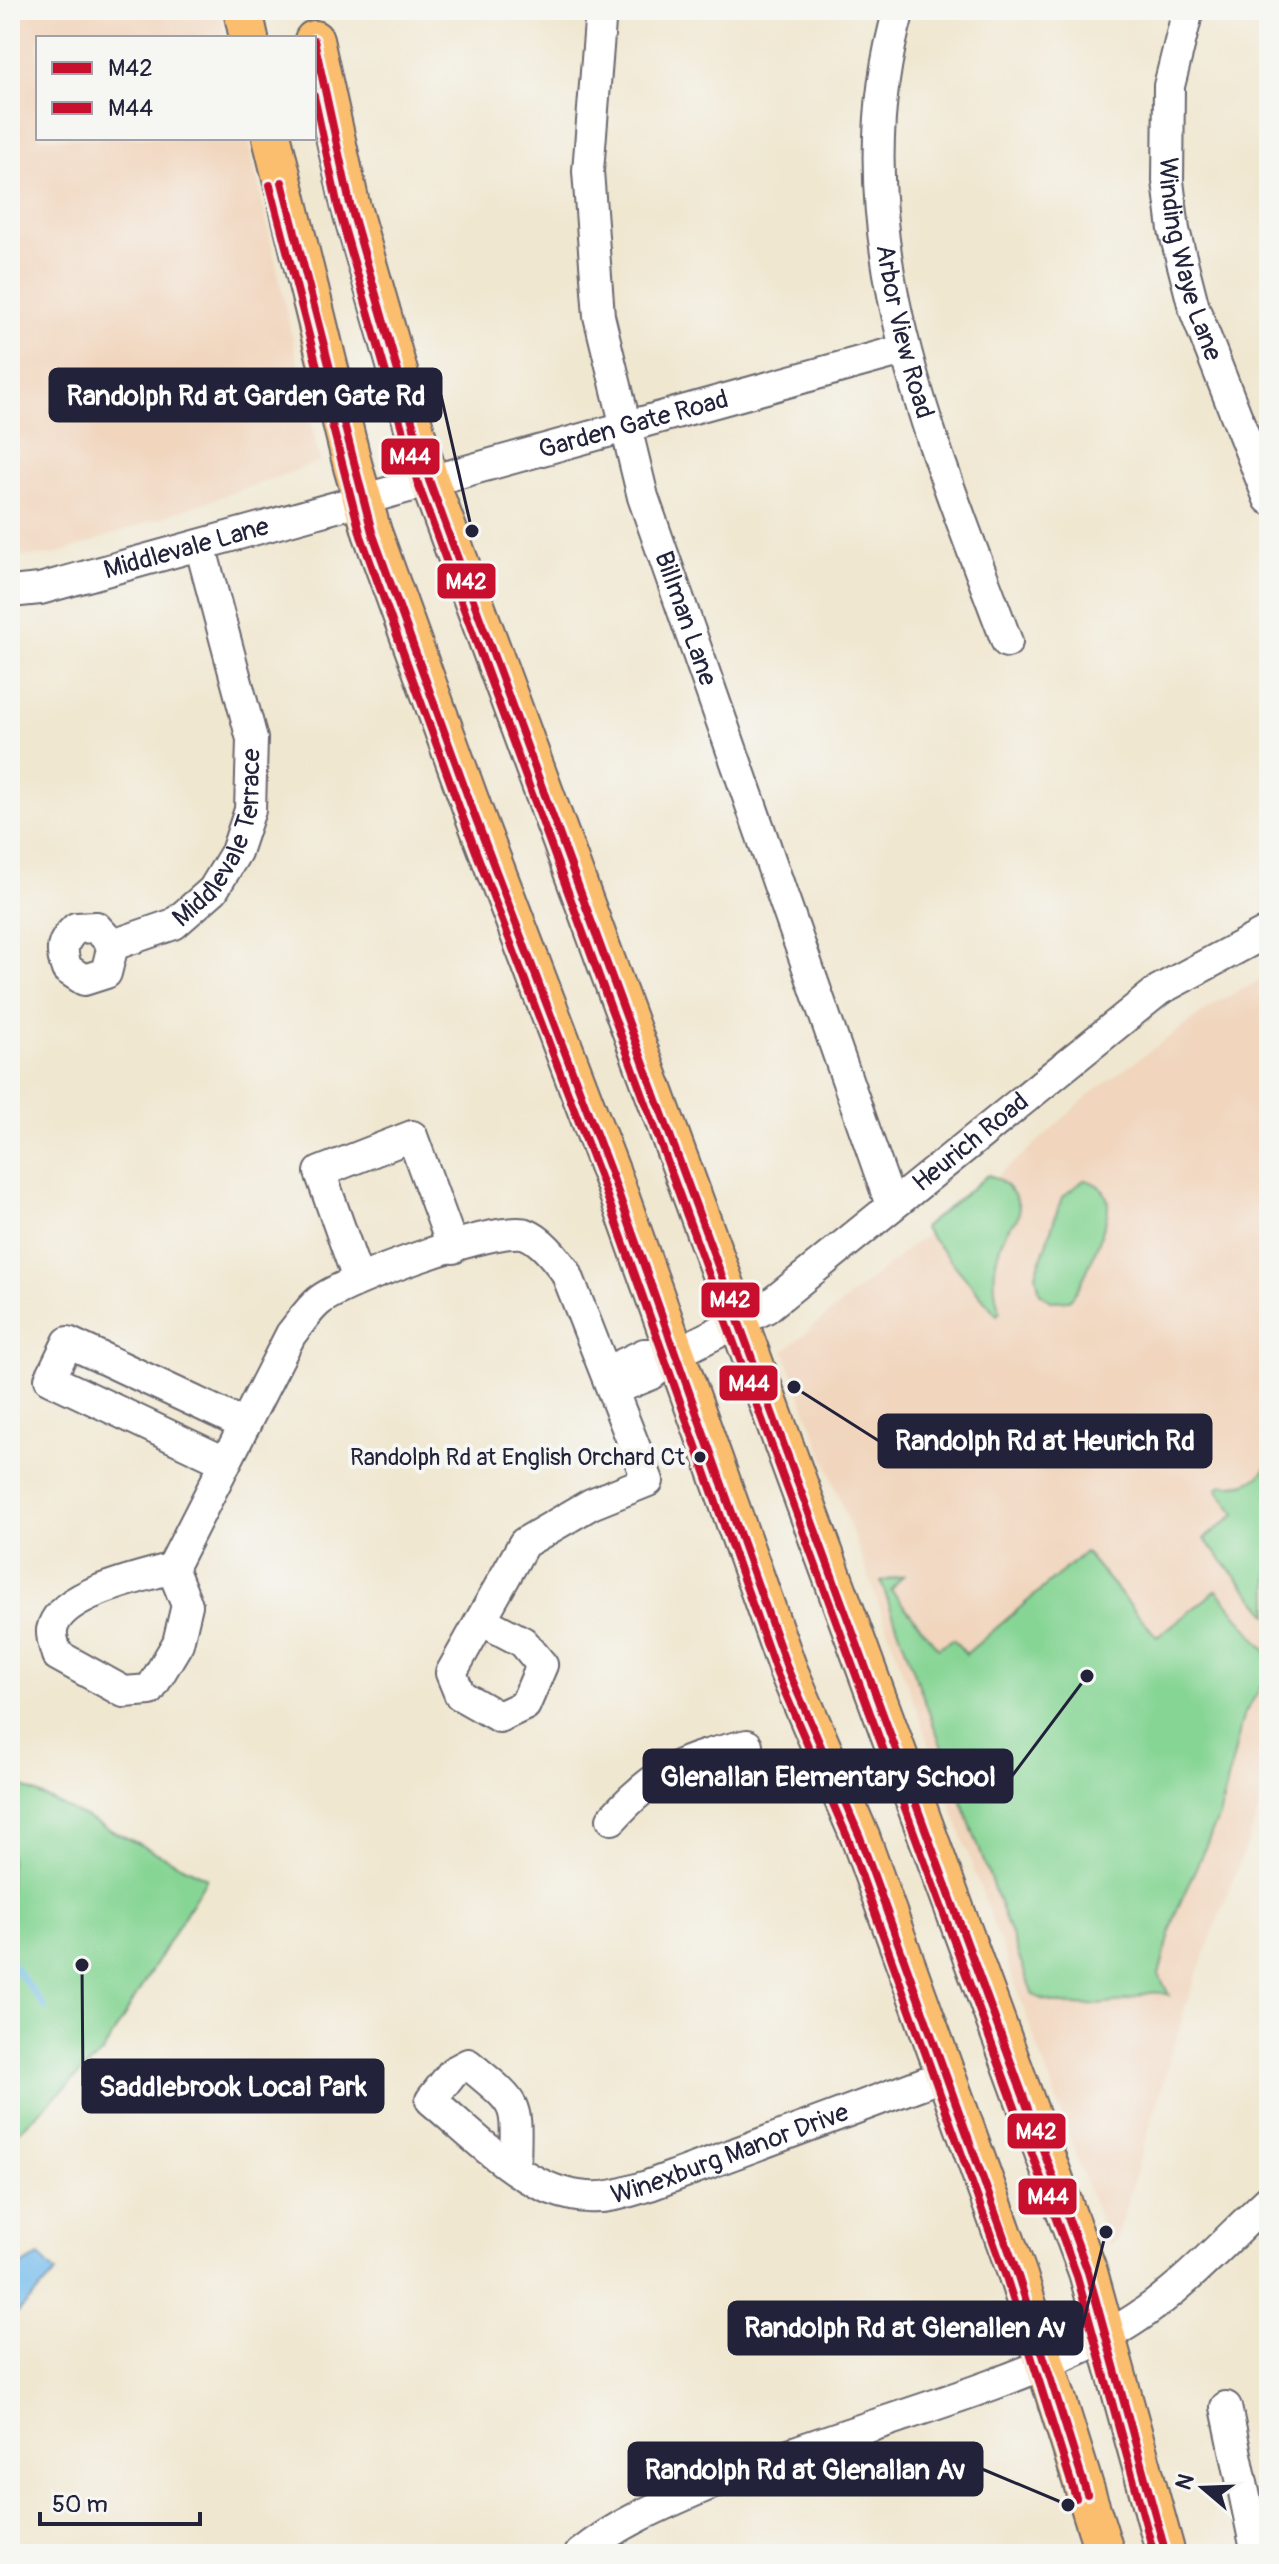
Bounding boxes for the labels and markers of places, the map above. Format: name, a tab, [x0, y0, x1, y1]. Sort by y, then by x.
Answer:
callout: Randolph Rd at Garden Gate Rd	[50, 369, 441, 421]
callout: Randolph Rd at Heurich Rd	[879, 1415, 1211, 1467]
place label: Randolph Rd at English Orchard Ct	[350, 1443, 685, 1472]
marker: Randolph Rd at English Orchard Ct	[692, 1449, 708, 1465]
callout: Glenallan Elementary School	[644, 1750, 1012, 1802]
callout: Saddlebrook Local Park	[83, 2060, 383, 2112]
callout: Randolph Rd at Glenallen Av	[729, 2302, 1082, 2354]
callout: Randolph Rd at Glenallan Av	[629, 2443, 982, 2495]

